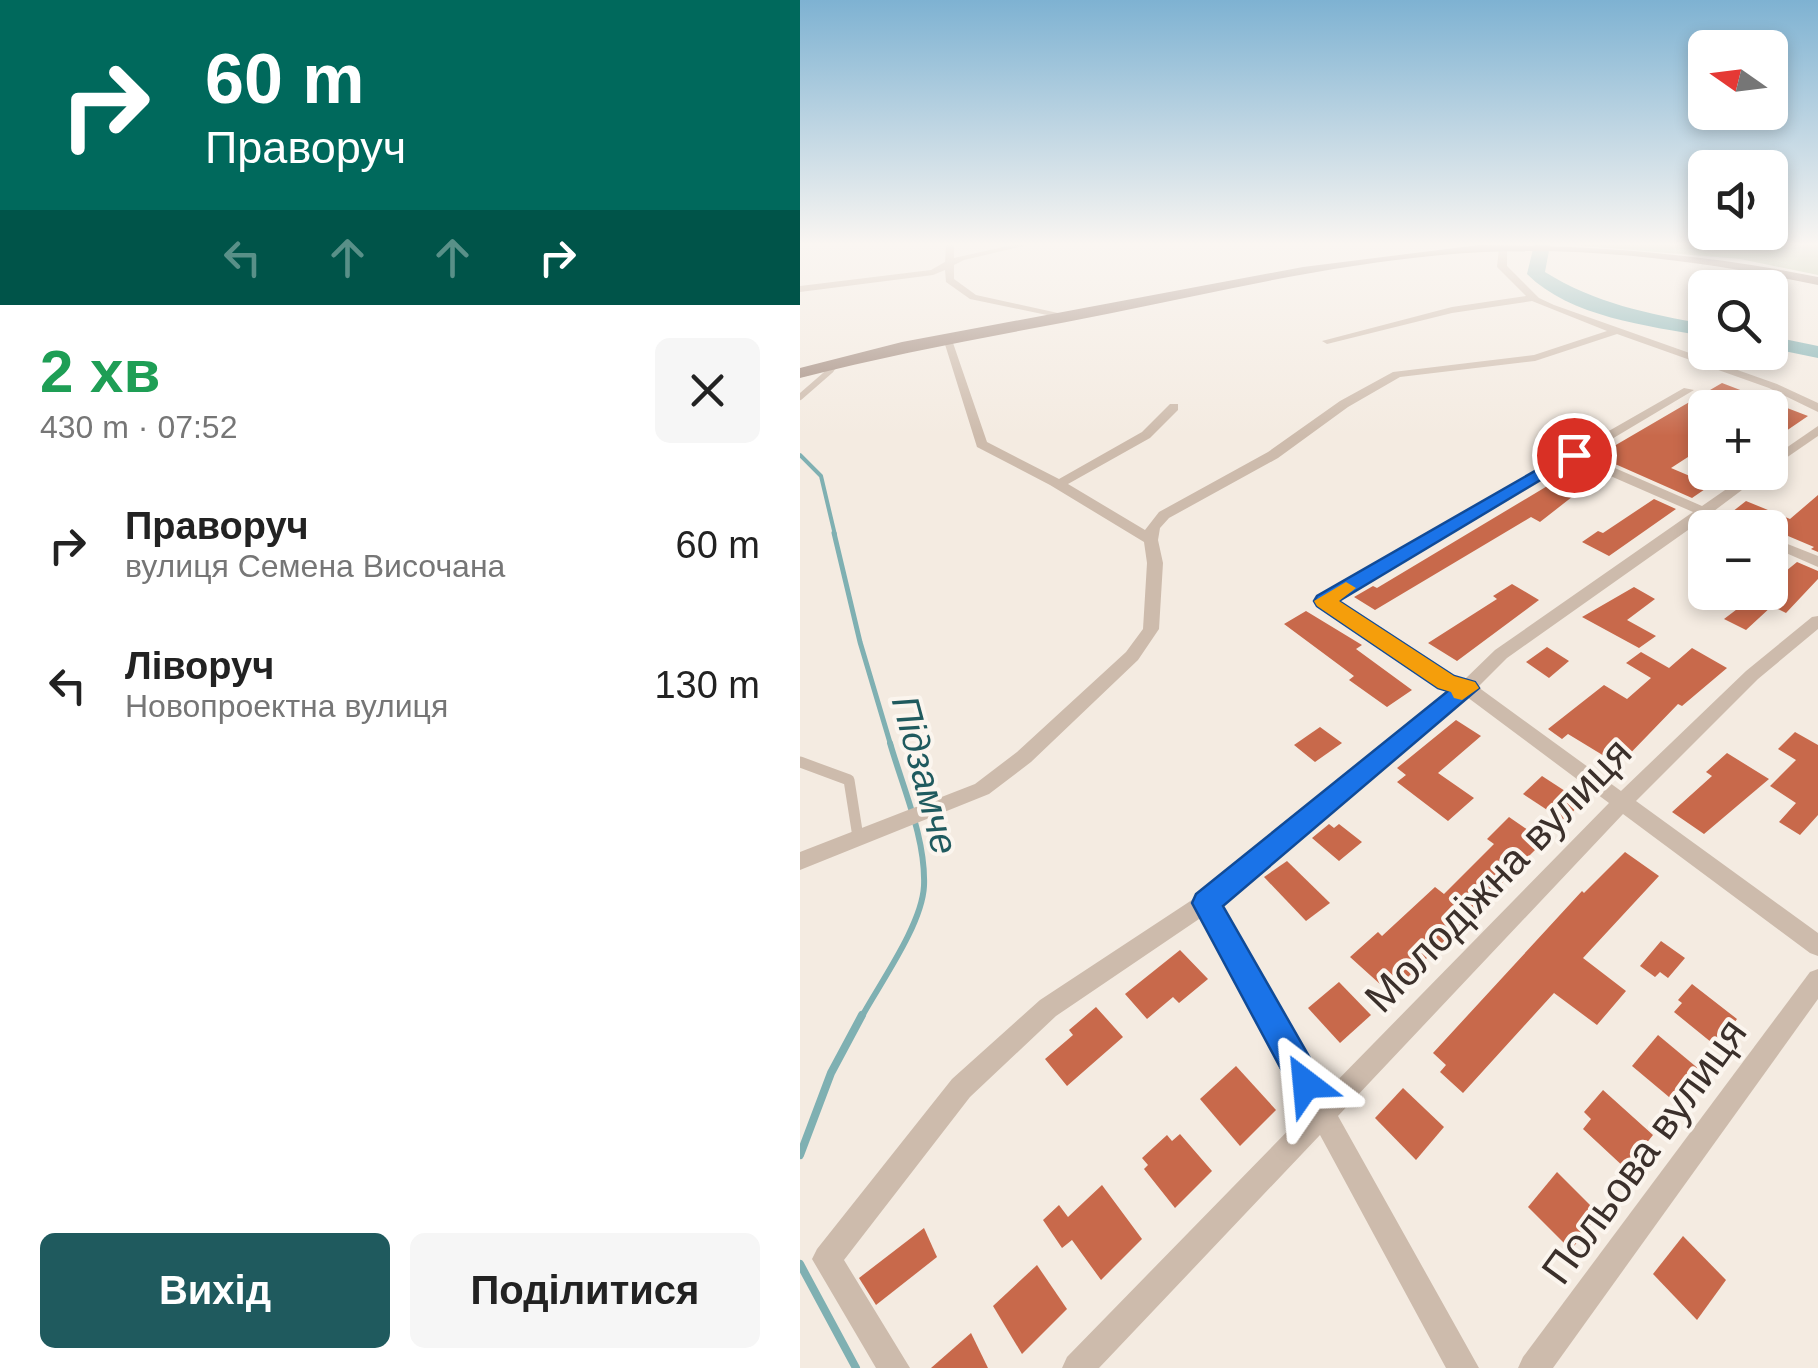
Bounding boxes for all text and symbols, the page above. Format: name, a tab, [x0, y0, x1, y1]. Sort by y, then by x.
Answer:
north arrow	[1688, 30, 1788, 130]
map controls	[1688, 30, 1788, 610]
icon: right	[40, 40, 170, 170]
text: 60 m	[205, 40, 365, 118]
text: Праворуч	[205, 122, 406, 173]
button: sound	[1688, 150, 1788, 250]
icon: left	[215, 230, 270, 285]
icon: ahead	[320, 230, 375, 285]
icon: ahead	[425, 230, 480, 285]
icon: right	[530, 230, 585, 285]
button: search	[1688, 270, 1788, 370]
text: 2 хв	[40, 338, 160, 405]
button: close	[655, 338, 760, 443]
button: +	[1688, 390, 1788, 490]
text: 430 m · 07:52	[40, 409, 237, 445]
pin	[1532, 413, 1617, 498]
icon: arrive	[1547, 428, 1602, 483]
text: Праворуч	[125, 505, 309, 547]
button: −	[1688, 510, 1788, 610]
icon: right	[40, 518, 95, 573]
text: 60 m	[676, 524, 760, 566]
text: вулиця Семена Височана	[125, 548, 505, 584]
text: Ліворуч	[125, 645, 274, 687]
icon: left	[40, 658, 95, 713]
text: 130 m	[654, 664, 760, 706]
text: Новопроектна вулиця	[125, 688, 448, 724]
water label: Підзамче	[884, 691, 966, 859]
street label: Молодіжна вулиця	[1355, 729, 1641, 1021]
street label: Польова вулиця	[1532, 1010, 1756, 1292]
position arrow	[1254, 1032, 1358, 1136]
button: Вихід	[40, 1233, 390, 1348]
button: Поділитися	[410, 1233, 760, 1348]

